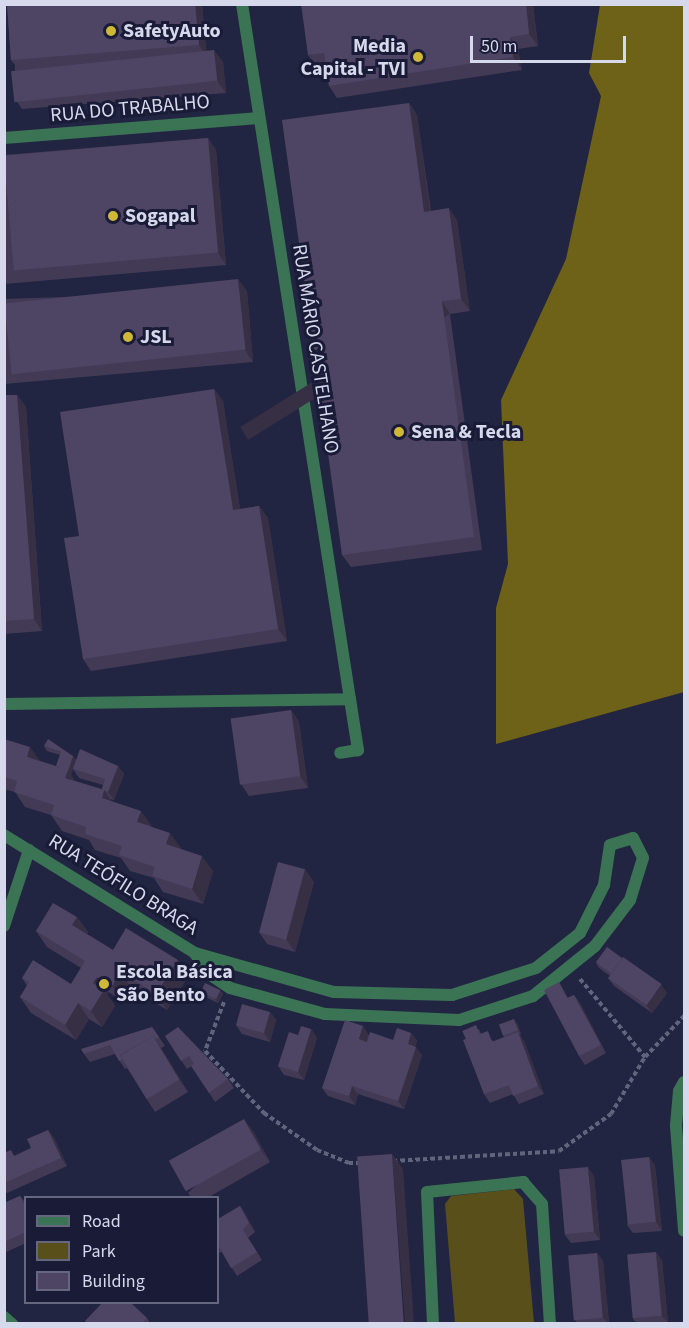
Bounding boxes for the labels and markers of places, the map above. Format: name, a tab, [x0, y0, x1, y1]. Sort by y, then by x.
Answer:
place label: SafetyAuto	[123, 19, 221, 43]
marker: SafetyAuto	[104, 24, 118, 38]
place label: Media Capital - TVI	[300, 34, 406, 81]
marker: Media Capital - TVI	[411, 50, 425, 64]
place label: Sogapal	[125, 204, 196, 228]
marker: Sogapal	[106, 209, 120, 223]
place label: JSL	[140, 325, 172, 349]
marker: JSL	[121, 330, 135, 344]
place label: Sena & Tecla	[411, 420, 521, 444]
marker: Sena & Tecla	[392, 425, 406, 439]
place label: Escola Básica São Bento	[116, 960, 233, 1007]
marker: Escola Básica São Bento	[97, 977, 111, 991]

